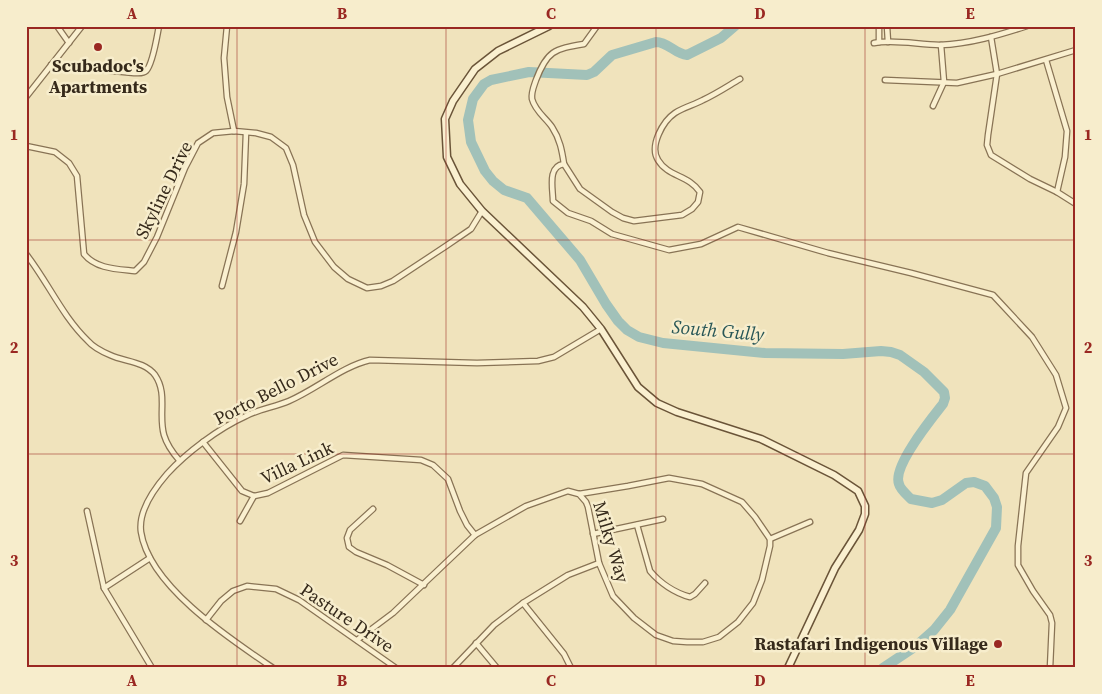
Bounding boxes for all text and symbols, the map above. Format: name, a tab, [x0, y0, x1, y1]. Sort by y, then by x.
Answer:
text: A	[127, 2, 138, 24]
text: B	[337, 2, 348, 24]
text: C	[546, 2, 556, 24]
text: D	[754, 2, 766, 24]
text: E	[965, 2, 975, 24]
marker: Scubadoc's Apartments	[92, 41, 104, 53]
place label: Scubadoc's Apartments	[49, 53, 147, 99]
text: 1	[10, 123, 18, 145]
text: 1	[1084, 123, 1092, 145]
street label: Skyline Drive	[129, 137, 198, 243]
water label: South Gully	[671, 313, 766, 347]
text: 2	[10, 336, 19, 358]
text: 2	[1084, 336, 1093, 358]
street label: Porto Bello Drive	[209, 346, 342, 431]
street label: Villa Link	[256, 435, 337, 490]
street label: Milky Way	[587, 498, 636, 586]
text: 3	[10, 549, 19, 571]
text: 3	[1084, 549, 1093, 571]
street label: Pasture Drive	[295, 577, 399, 658]
place label: Rastafari Indigenous Village	[754, 631, 988, 656]
marker: Rastafari Indigenous Village	[992, 638, 1004, 650]
text: A	[127, 669, 138, 691]
text: B	[337, 669, 348, 691]
text: C	[546, 669, 556, 691]
text: D	[754, 669, 766, 691]
text: E	[965, 669, 975, 691]

